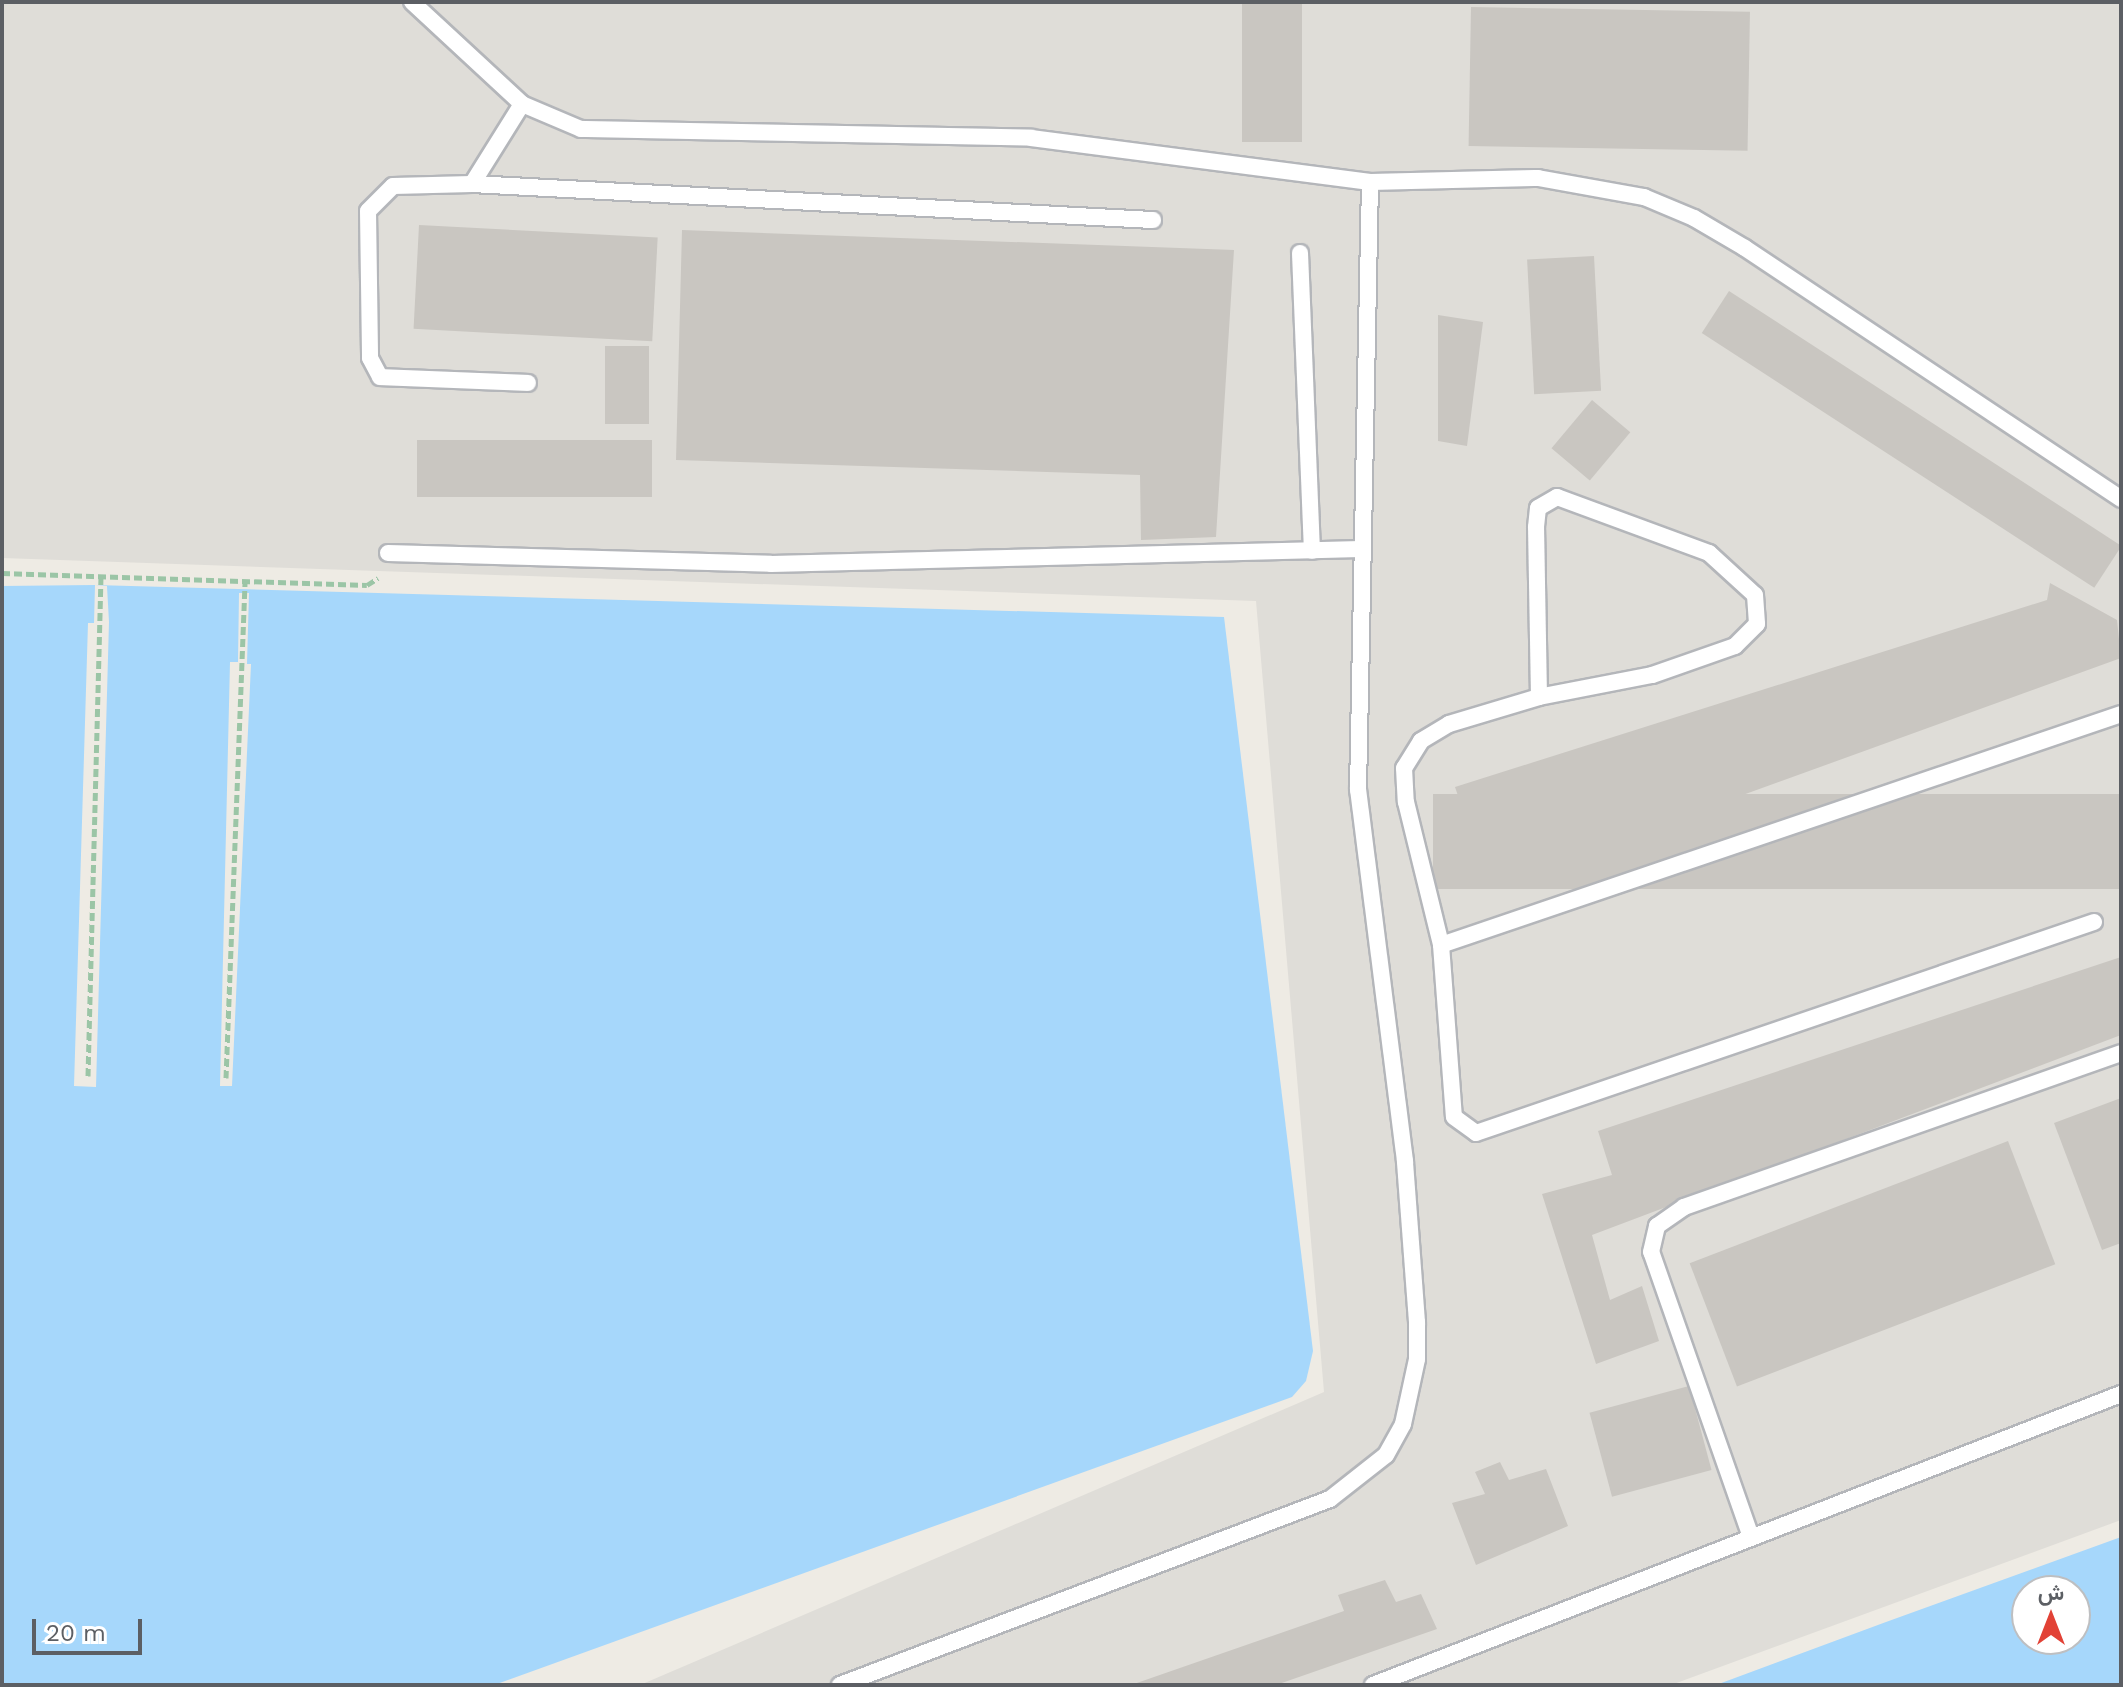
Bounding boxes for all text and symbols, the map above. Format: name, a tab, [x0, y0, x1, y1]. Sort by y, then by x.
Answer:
north arrow	[2011, 1575, 2091, 1655]
text: ش	[2038, 1580, 2064, 1605]
scale bar	[36, 1603, 146, 1653]
text: 20 m	[46, 1619, 106, 1647]

